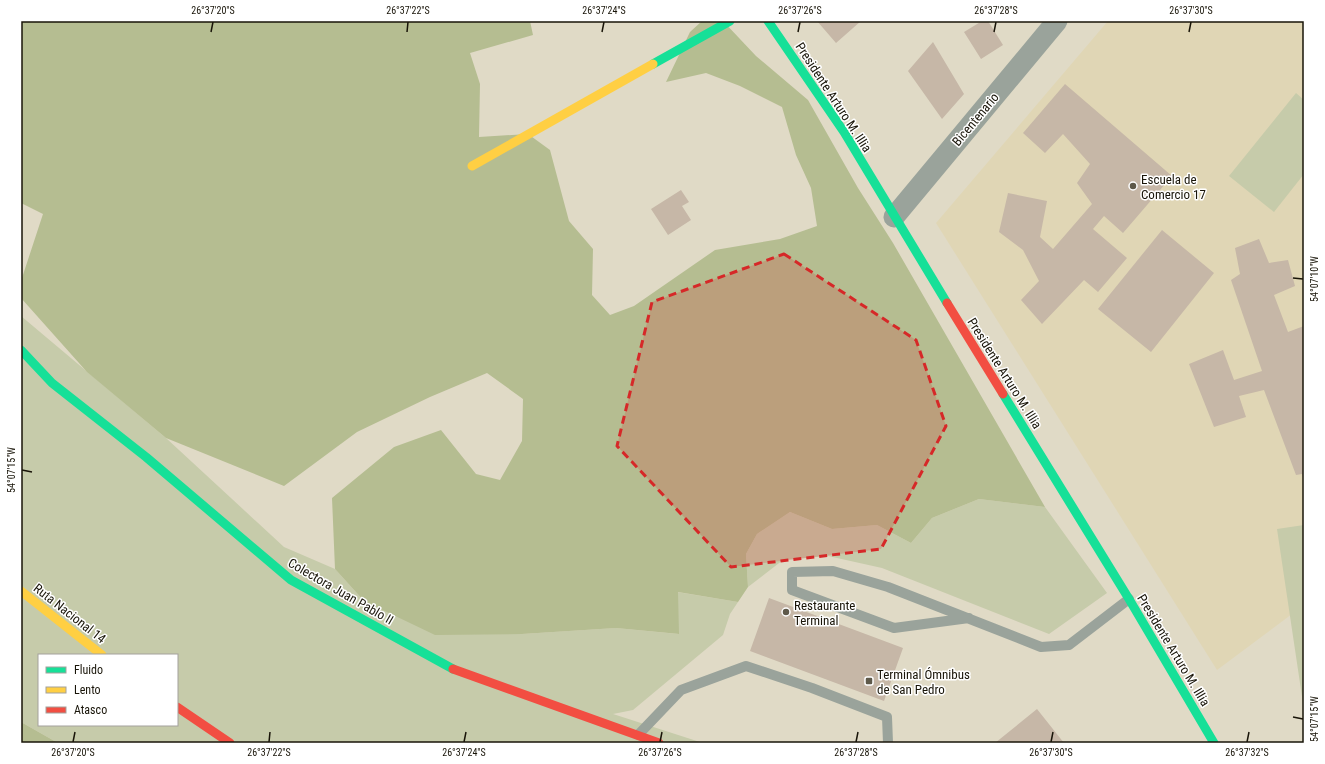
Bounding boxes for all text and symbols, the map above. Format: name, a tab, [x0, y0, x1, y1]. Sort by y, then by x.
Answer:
text: 26°37'20"S	[191, 5, 235, 16]
text: 26°37'22"S	[386, 5, 430, 16]
text: 26°37'24"S	[582, 5, 626, 16]
text: 26°37'26"S	[778, 5, 822, 16]
text: 26°37'28"S	[974, 5, 1018, 16]
text: 26°37'30"S	[1169, 5, 1213, 16]
street label: Presidente Arturo M. Illia	[793, 40, 875, 155]
street label: Bicentenario	[949, 90, 1002, 149]
place label: Escuela de Comercio 17	[1141, 172, 1206, 202]
marker: Escuela de Comercio 17	[1128, 181, 1138, 191]
text: 54°07'10"W	[1309, 256, 1320, 302]
street label: Presidente Arturo M. Illia	[964, 315, 1045, 431]
text: 54°07'15"W	[6, 447, 17, 493]
street label: Colectora Juan Pablo II	[285, 555, 396, 628]
street label: Ruta Nacional 14	[31, 581, 109, 647]
street label: Presidente Arturo M. Illia	[1134, 592, 1213, 709]
place label: Restaurante Terminal	[794, 598, 855, 628]
marker: Restaurante Terminal	[781, 607, 791, 617]
legend	[38, 654, 178, 726]
text: Fluido	[74, 663, 103, 677]
place label: Terminal Ómnibus de San Pedro	[877, 667, 970, 697]
marker: Terminal Ómnibus de San Pedro	[864, 676, 874, 686]
text: Lento	[74, 683, 101, 697]
text: 54°07'15"W	[1309, 696, 1320, 742]
text: Atasco	[74, 703, 107, 717]
text: 26°37'20"S	[51, 747, 95, 758]
text: 26°37'22"S	[247, 747, 291, 758]
text: 26°37'24"S	[442, 747, 486, 758]
text: 26°37'26"S	[638, 747, 682, 758]
text: 26°37'28"S	[834, 747, 878, 758]
text: 26°37'30"S	[1029, 747, 1073, 758]
text: 26°37'32"S	[1225, 747, 1269, 758]

